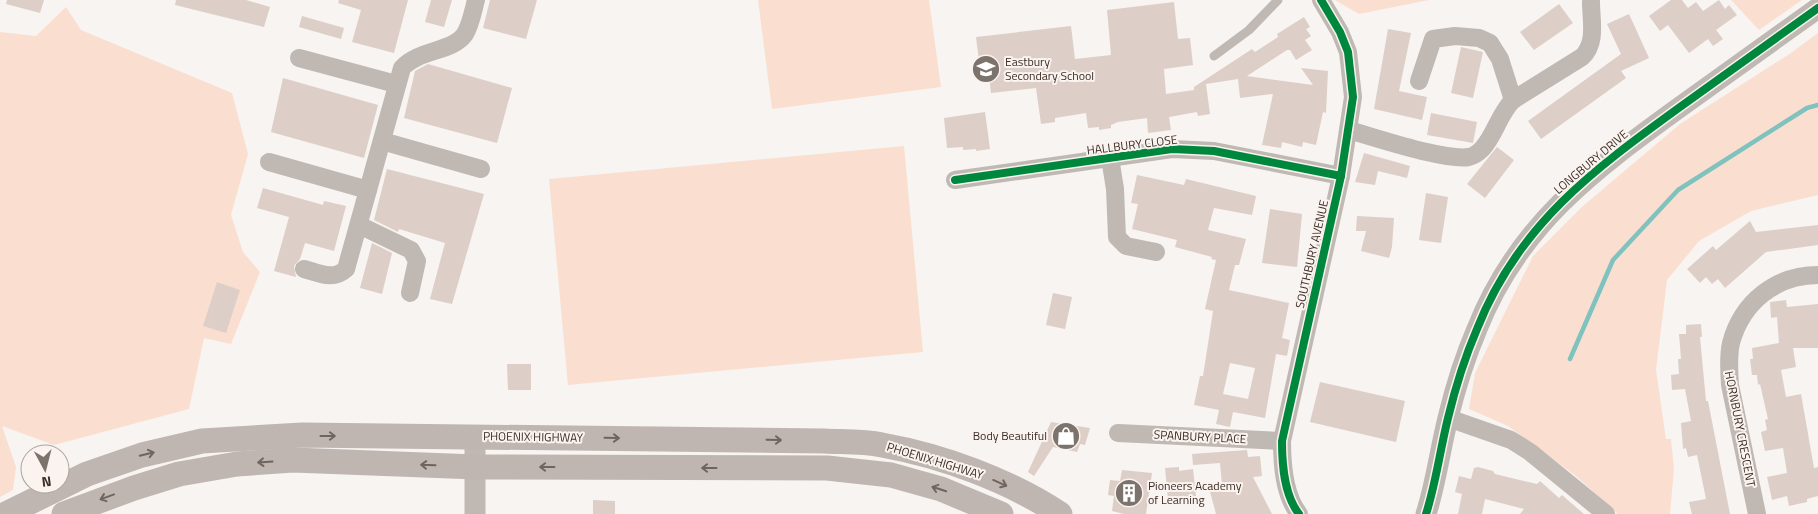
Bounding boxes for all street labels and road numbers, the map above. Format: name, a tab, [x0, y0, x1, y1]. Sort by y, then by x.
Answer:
street label: LONGBURY DRIVE	[1549, 125, 1632, 198]
street label: HALLBURY CLOSE	[1086, 129, 1179, 159]
street label: SOUTHBURY AVENUE	[1290, 197, 1333, 310]
street label: HORNBURY CRESCENT	[1720, 369, 1761, 489]
street label: SPANBURY PLACE	[1153, 425, 1247, 448]
street label: PHOENIX HIGHWAY	[483, 426, 584, 447]
street label: PHOENIX HIGHWAY	[884, 437, 986, 484]

